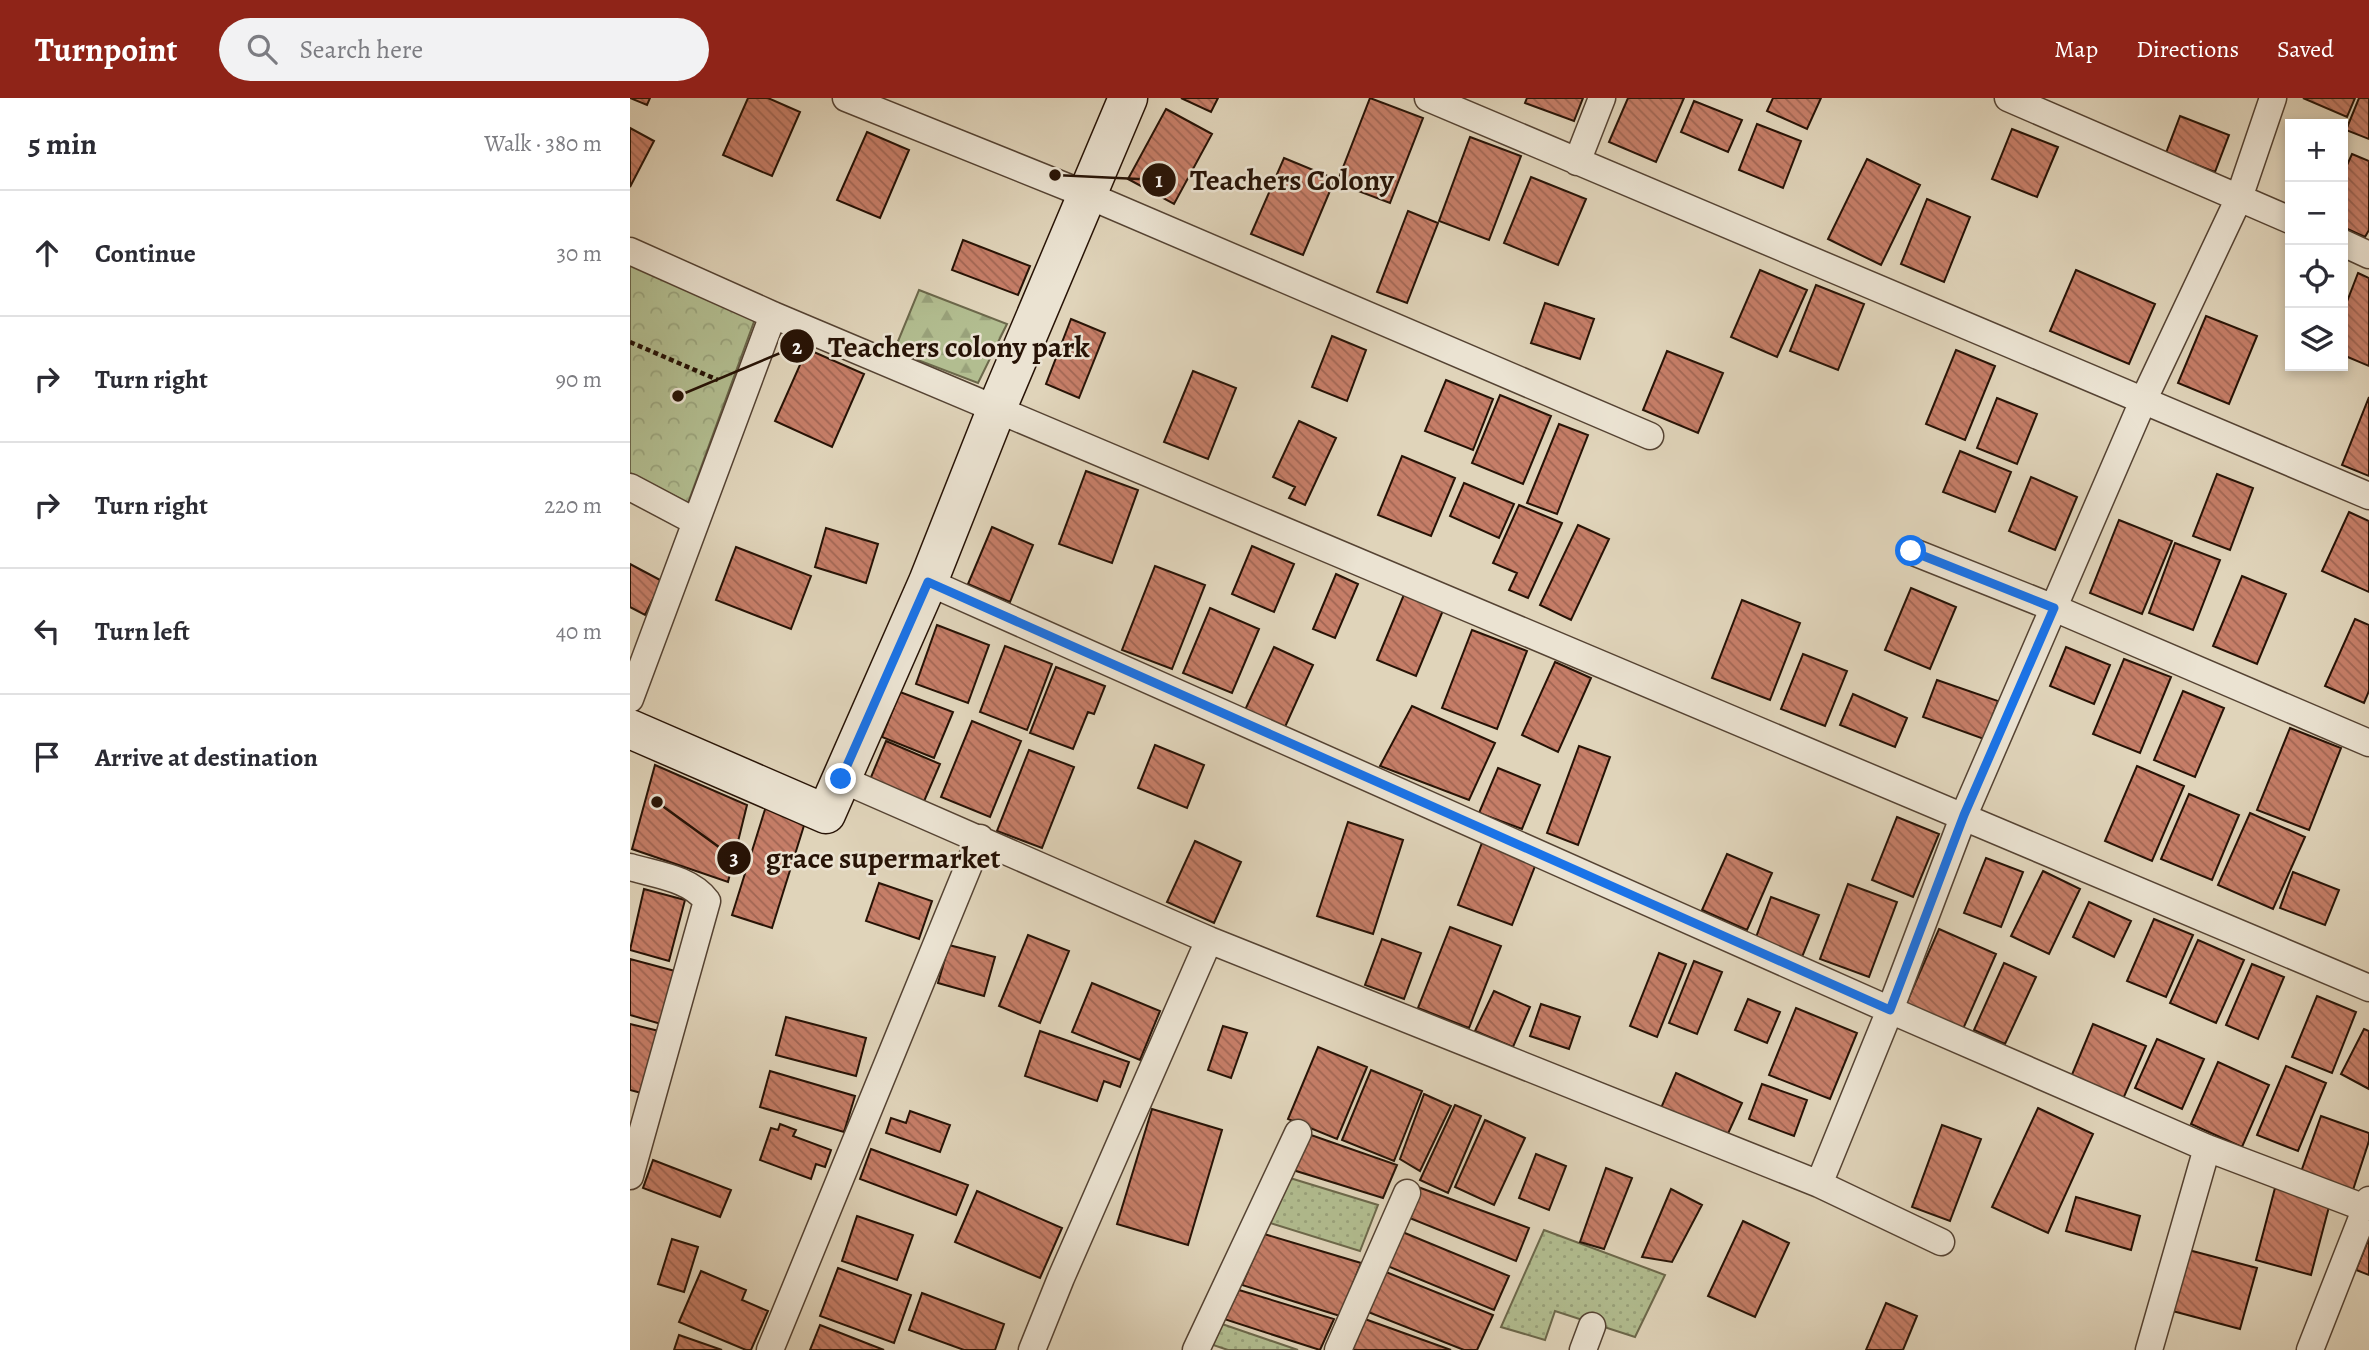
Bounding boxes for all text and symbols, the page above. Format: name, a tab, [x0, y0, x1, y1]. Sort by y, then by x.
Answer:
search box	[219, 18, 709, 81]
text: Turnpoint	[35, 27, 177, 72]
icon: search	[243, 30, 281, 68]
text: Search here	[299, 32, 423, 67]
text: Map	[2054, 33, 2098, 65]
text: Directions	[2136, 33, 2239, 65]
text: Saved	[2277, 33, 2334, 65]
map controls	[2285, 119, 2348, 371]
button: +	[2285, 119, 2348, 182]
text: 5 min	[28, 124, 97, 164]
text: Walk · 380 m	[484, 128, 602, 159]
callout: Teachers Colony	[1141, 154, 1408, 205]
text: Teachers Colony	[1190, 160, 1395, 200]
text: 1	[1155, 166, 1163, 194]
button: −	[2285, 182, 2348, 245]
icon: ahead	[28, 234, 66, 272]
text: Continue	[95, 236, 196, 271]
text: 30 m	[556, 238, 602, 269]
button: locate	[2285, 245, 2348, 308]
button: layers	[2285, 308, 2348, 371]
callout: Teachers colony park	[779, 321, 1104, 372]
text: Teachers colony park	[828, 327, 1090, 367]
text: 2	[792, 333, 802, 361]
icon: right	[28, 360, 66, 398]
text: Turn right	[95, 362, 208, 397]
text: 90 m	[556, 364, 602, 395]
icon: right	[28, 486, 66, 524]
text: Turn right	[95, 488, 208, 523]
text: 220 m	[544, 490, 602, 521]
route start	[1895, 535, 1926, 566]
icon: left	[28, 612, 66, 650]
text: Turn left	[95, 614, 190, 649]
text: 40 m	[556, 616, 602, 647]
icon: arrive	[28, 738, 66, 776]
text: Arrive at destination	[95, 740, 318, 775]
route end	[825, 763, 856, 794]
callout: grace supermarket	[717, 832, 1015, 883]
text: grace supermarket	[766, 838, 1000, 878]
text: 3	[729, 844, 739, 872]

